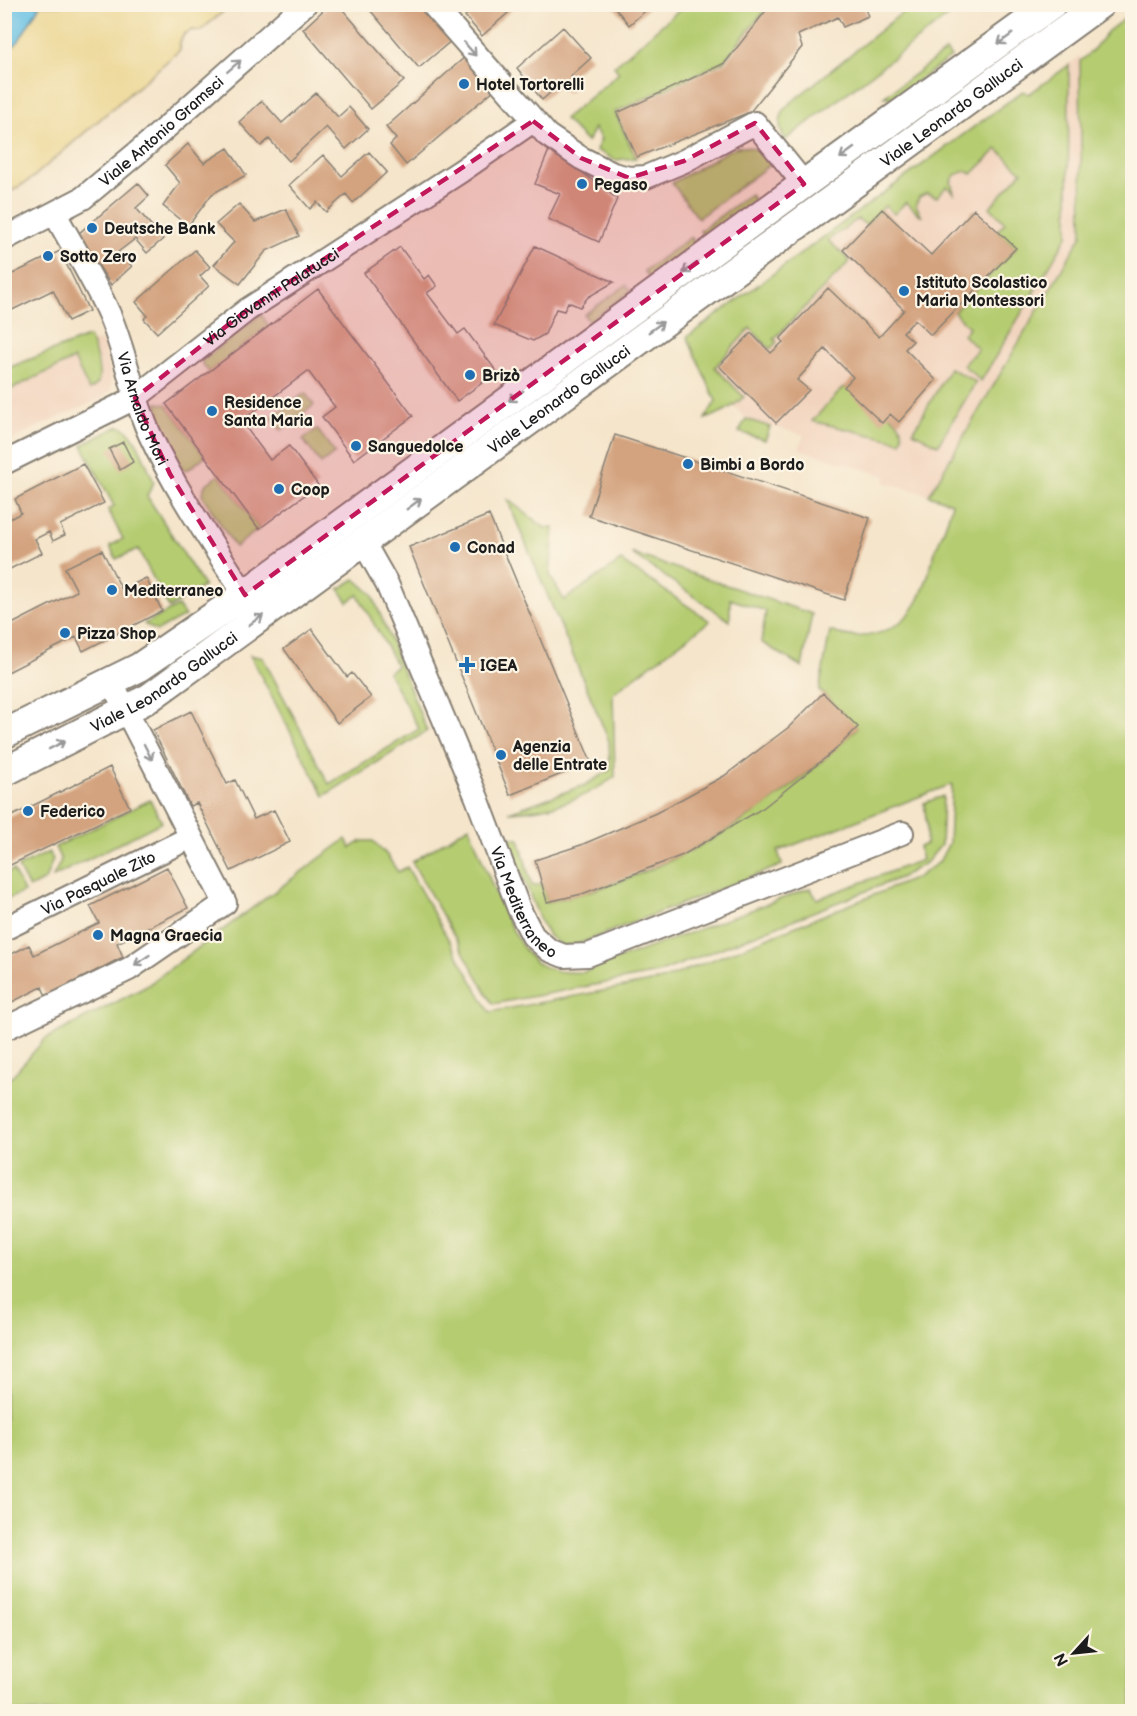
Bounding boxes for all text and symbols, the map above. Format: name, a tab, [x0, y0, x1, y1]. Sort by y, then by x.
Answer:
one-way arrow	[998, 33, 1014, 45]
one-way arrow	[464, 41, 477, 57]
street label: Viale Leonardo Gallucci	[877, 56, 1027, 172]
one-way arrow	[226, 59, 241, 73]
street label: Viale Antonio Gramsci	[96, 73, 228, 191]
place label: Hotel Tortorelli	[476, 76, 584, 95]
marker: Hotel Tortorelli	[457, 77, 471, 91]
one-way arrow	[840, 147, 856, 159]
place label: Pegaso	[594, 176, 648, 195]
marker: Pegaso	[575, 177, 589, 191]
place label: Deutsche Bank	[104, 220, 216, 239]
marker: Deutsche Bank	[85, 221, 99, 235]
street label: Via Giovanni Palatucci	[201, 245, 343, 351]
place label: Sotto Zero	[60, 248, 137, 267]
marker: Sotto Zero	[41, 249, 55, 263]
one-way arrow	[682, 262, 698, 275]
place label: Istituto Scolastico Maria Montessori	[916, 274, 1047, 311]
marker: Istituto Scolastico Maria Montessori	[897, 284, 911, 298]
one-way arrow	[648, 321, 664, 334]
street label: Viale Leonardo Gallucci	[485, 342, 634, 458]
street label: Via Arnaldo Mori	[112, 350, 171, 469]
place label: Brizò	[482, 367, 520, 386]
marker: Brizò	[463, 368, 477, 382]
one-way arrow	[508, 390, 524, 402]
place label: Residence Santa Maria	[224, 394, 313, 431]
marker: Residence Santa Maria	[205, 404, 219, 418]
place label: Sanguedolce	[368, 438, 464, 457]
marker: Sanguedolce	[349, 439, 363, 453]
place label: Bimbi a Bordo	[700, 456, 804, 475]
marker: Bimbi a Bordo	[681, 457, 695, 471]
place label: Coop	[291, 481, 330, 500]
marker: Coop	[272, 482, 286, 496]
one-way arrow	[405, 498, 421, 510]
place label: Conad	[467, 539, 515, 558]
marker: Conad	[448, 540, 462, 554]
place label: Mediterraneo	[124, 582, 223, 601]
marker: Mediterraneo	[105, 583, 119, 597]
one-way arrow	[248, 613, 264, 626]
place label: Pizza Shop	[77, 625, 157, 644]
marker: Pizza Shop	[58, 626, 72, 640]
street label: Viale Leonardo Gallucci	[88, 629, 242, 737]
marker: IGEA	[458, 656, 476, 674]
place label: IGEA	[480, 657, 518, 676]
place label: Agenzia delle Entrate	[512, 738, 607, 775]
one-way arrow	[47, 739, 65, 751]
one-way arrow	[142, 743, 154, 761]
marker: Agenzia delle Entrate	[494, 748, 508, 762]
place label: Federico	[40, 803, 105, 822]
marker: Federico	[21, 804, 35, 818]
street label: Via Mediterraneo	[485, 844, 559, 963]
street label: Via Pasquale Zito	[39, 848, 159, 920]
place label: Magna Graecia	[110, 927, 222, 946]
marker: Magna Graecia	[91, 928, 105, 942]
one-way arrow	[135, 954, 151, 966]
north arrow	[1044, 1623, 1104, 1683]
text: N	[1051, 1649, 1073, 1669]

